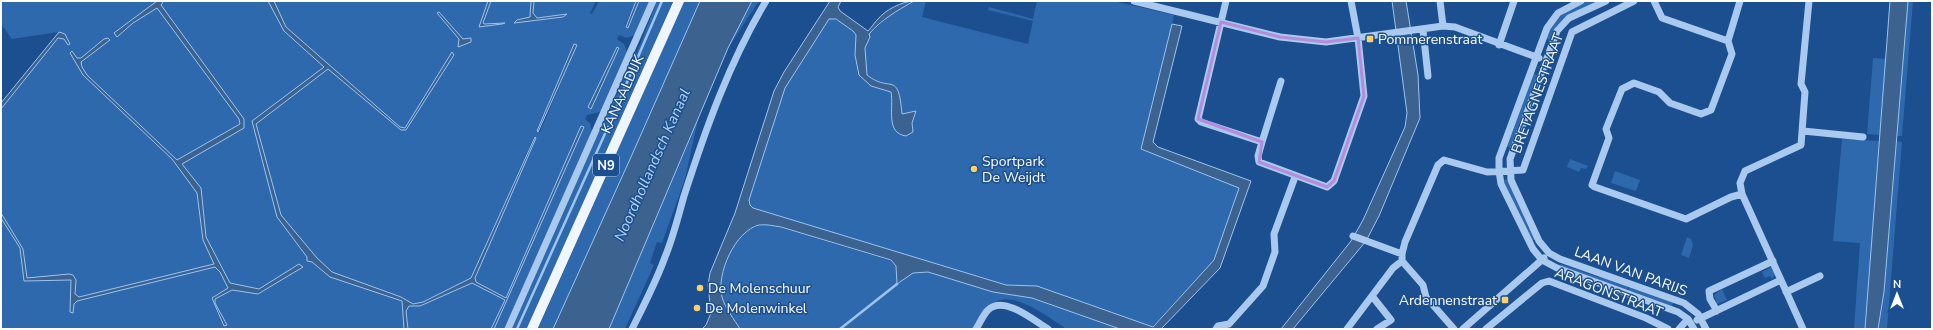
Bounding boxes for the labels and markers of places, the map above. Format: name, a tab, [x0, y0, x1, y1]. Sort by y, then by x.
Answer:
place label: Pommerenstraat	[1378, 30, 1482, 49]
marker: Pommerenstraat	[1365, 34, 1375, 44]
place label: Sportpark De Weijdt	[982, 152, 1045, 187]
marker: Sportpark De Weijdt	[969, 164, 979, 174]
place label: De Molenschuur	[708, 279, 811, 298]
marker: De Molenschuur	[695, 283, 705, 293]
place label: Ardennenstraat	[1399, 291, 1497, 310]
marker: Ardennenstraat	[1500, 295, 1510, 305]
place label: De Molenwinkel	[705, 299, 808, 318]
marker: De Molenwinkel	[692, 303, 702, 313]

